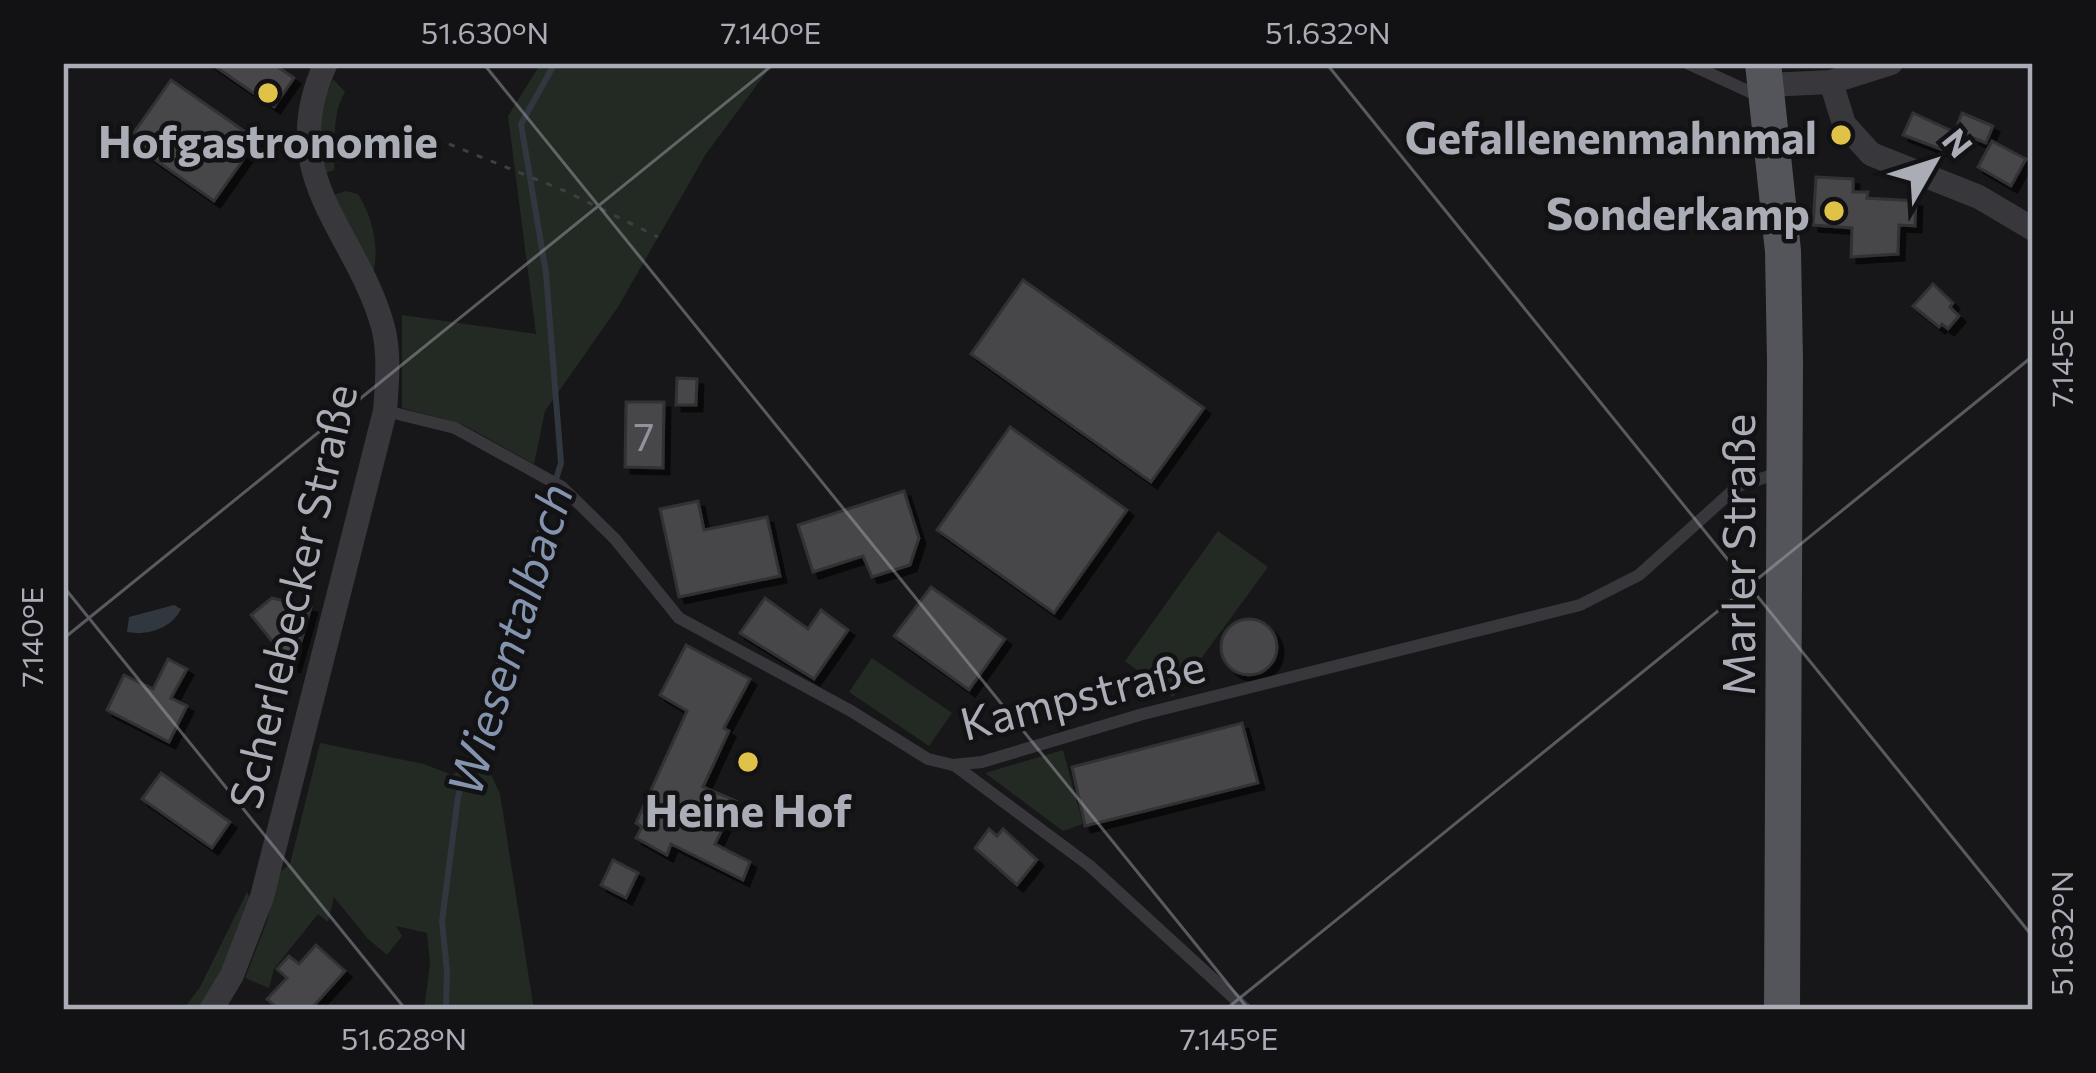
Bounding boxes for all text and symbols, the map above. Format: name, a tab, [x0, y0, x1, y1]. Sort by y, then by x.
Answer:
text: 51.630°N	[421, 13, 549, 50]
text: 7.140°E	[721, 13, 821, 50]
text: 51.632°N	[1265, 13, 1391, 50]
marker: Hofgastronomie	[255, 80, 281, 106]
north arrow	[1874, 102, 1994, 222]
place label: Gefallenenmahnmal	[1405, 108, 1817, 163]
place label: Hofgastronomie	[98, 112, 438, 167]
text: N	[1935, 120, 1982, 165]
marker: Gefallenenmahnmal	[1828, 122, 1854, 148]
place label: Sonderkamp	[1546, 184, 1810, 239]
marker: Sonderkamp	[1821, 198, 1847, 224]
text: 7.145°E	[2042, 309, 2079, 407]
street label: Scherlebecker Straße	[215, 378, 367, 814]
house number: 7	[634, 411, 654, 459]
street label: Marler Straße	[1709, 414, 1764, 696]
water label: Wiesentalbach	[433, 476, 583, 802]
text: 7.140°E	[12, 587, 49, 687]
street label: Kampstraße	[954, 636, 1210, 750]
marker: Heine Hof	[735, 749, 761, 775]
place label: Heine Hof	[644, 781, 852, 836]
text: 51.632°N	[2042, 870, 2079, 996]
text: 51.628°N	[341, 1019, 467, 1056]
text: 7.145°E	[1180, 1019, 1278, 1056]

